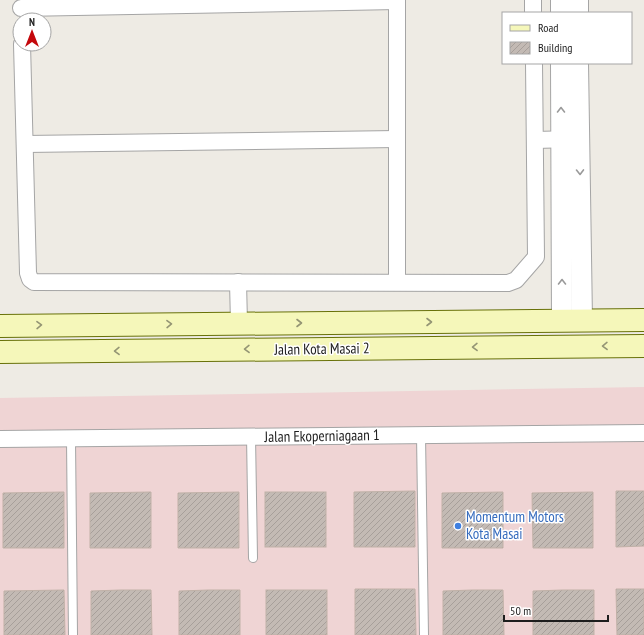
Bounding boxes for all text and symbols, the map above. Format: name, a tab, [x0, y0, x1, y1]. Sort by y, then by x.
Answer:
north arrow	[12, 12, 52, 52]
legend	[502, 12, 632, 64]
text: N	[29, 15, 35, 29]
text: Road	[538, 20, 558, 35]
text: Building	[538, 40, 573, 55]
one-way arrow	[557, 107, 566, 113]
one-way arrow	[576, 169, 584, 175]
one-way arrow	[558, 279, 566, 285]
one-way arrow	[426, 318, 432, 326]
one-way arrow	[296, 319, 302, 327]
one-way arrow	[166, 320, 172, 328]
one-way arrow	[36, 321, 42, 329]
street label: Jalan Kota Masai 2	[273, 338, 370, 359]
one-way arrow	[602, 342, 608, 350]
one-way arrow	[472, 343, 478, 351]
one-way arrow	[244, 345, 250, 354]
one-way arrow	[114, 347, 120, 355]
street label: Jalan Ekoperniagaan 1	[263, 425, 380, 446]
place label: Momentum Motors Kota Masai	[466, 507, 564, 543]
marker: Momentum Motors Kota Masai	[453, 521, 463, 531]
scale bar	[504, 597, 608, 623]
text: 50 m	[510, 603, 531, 618]

